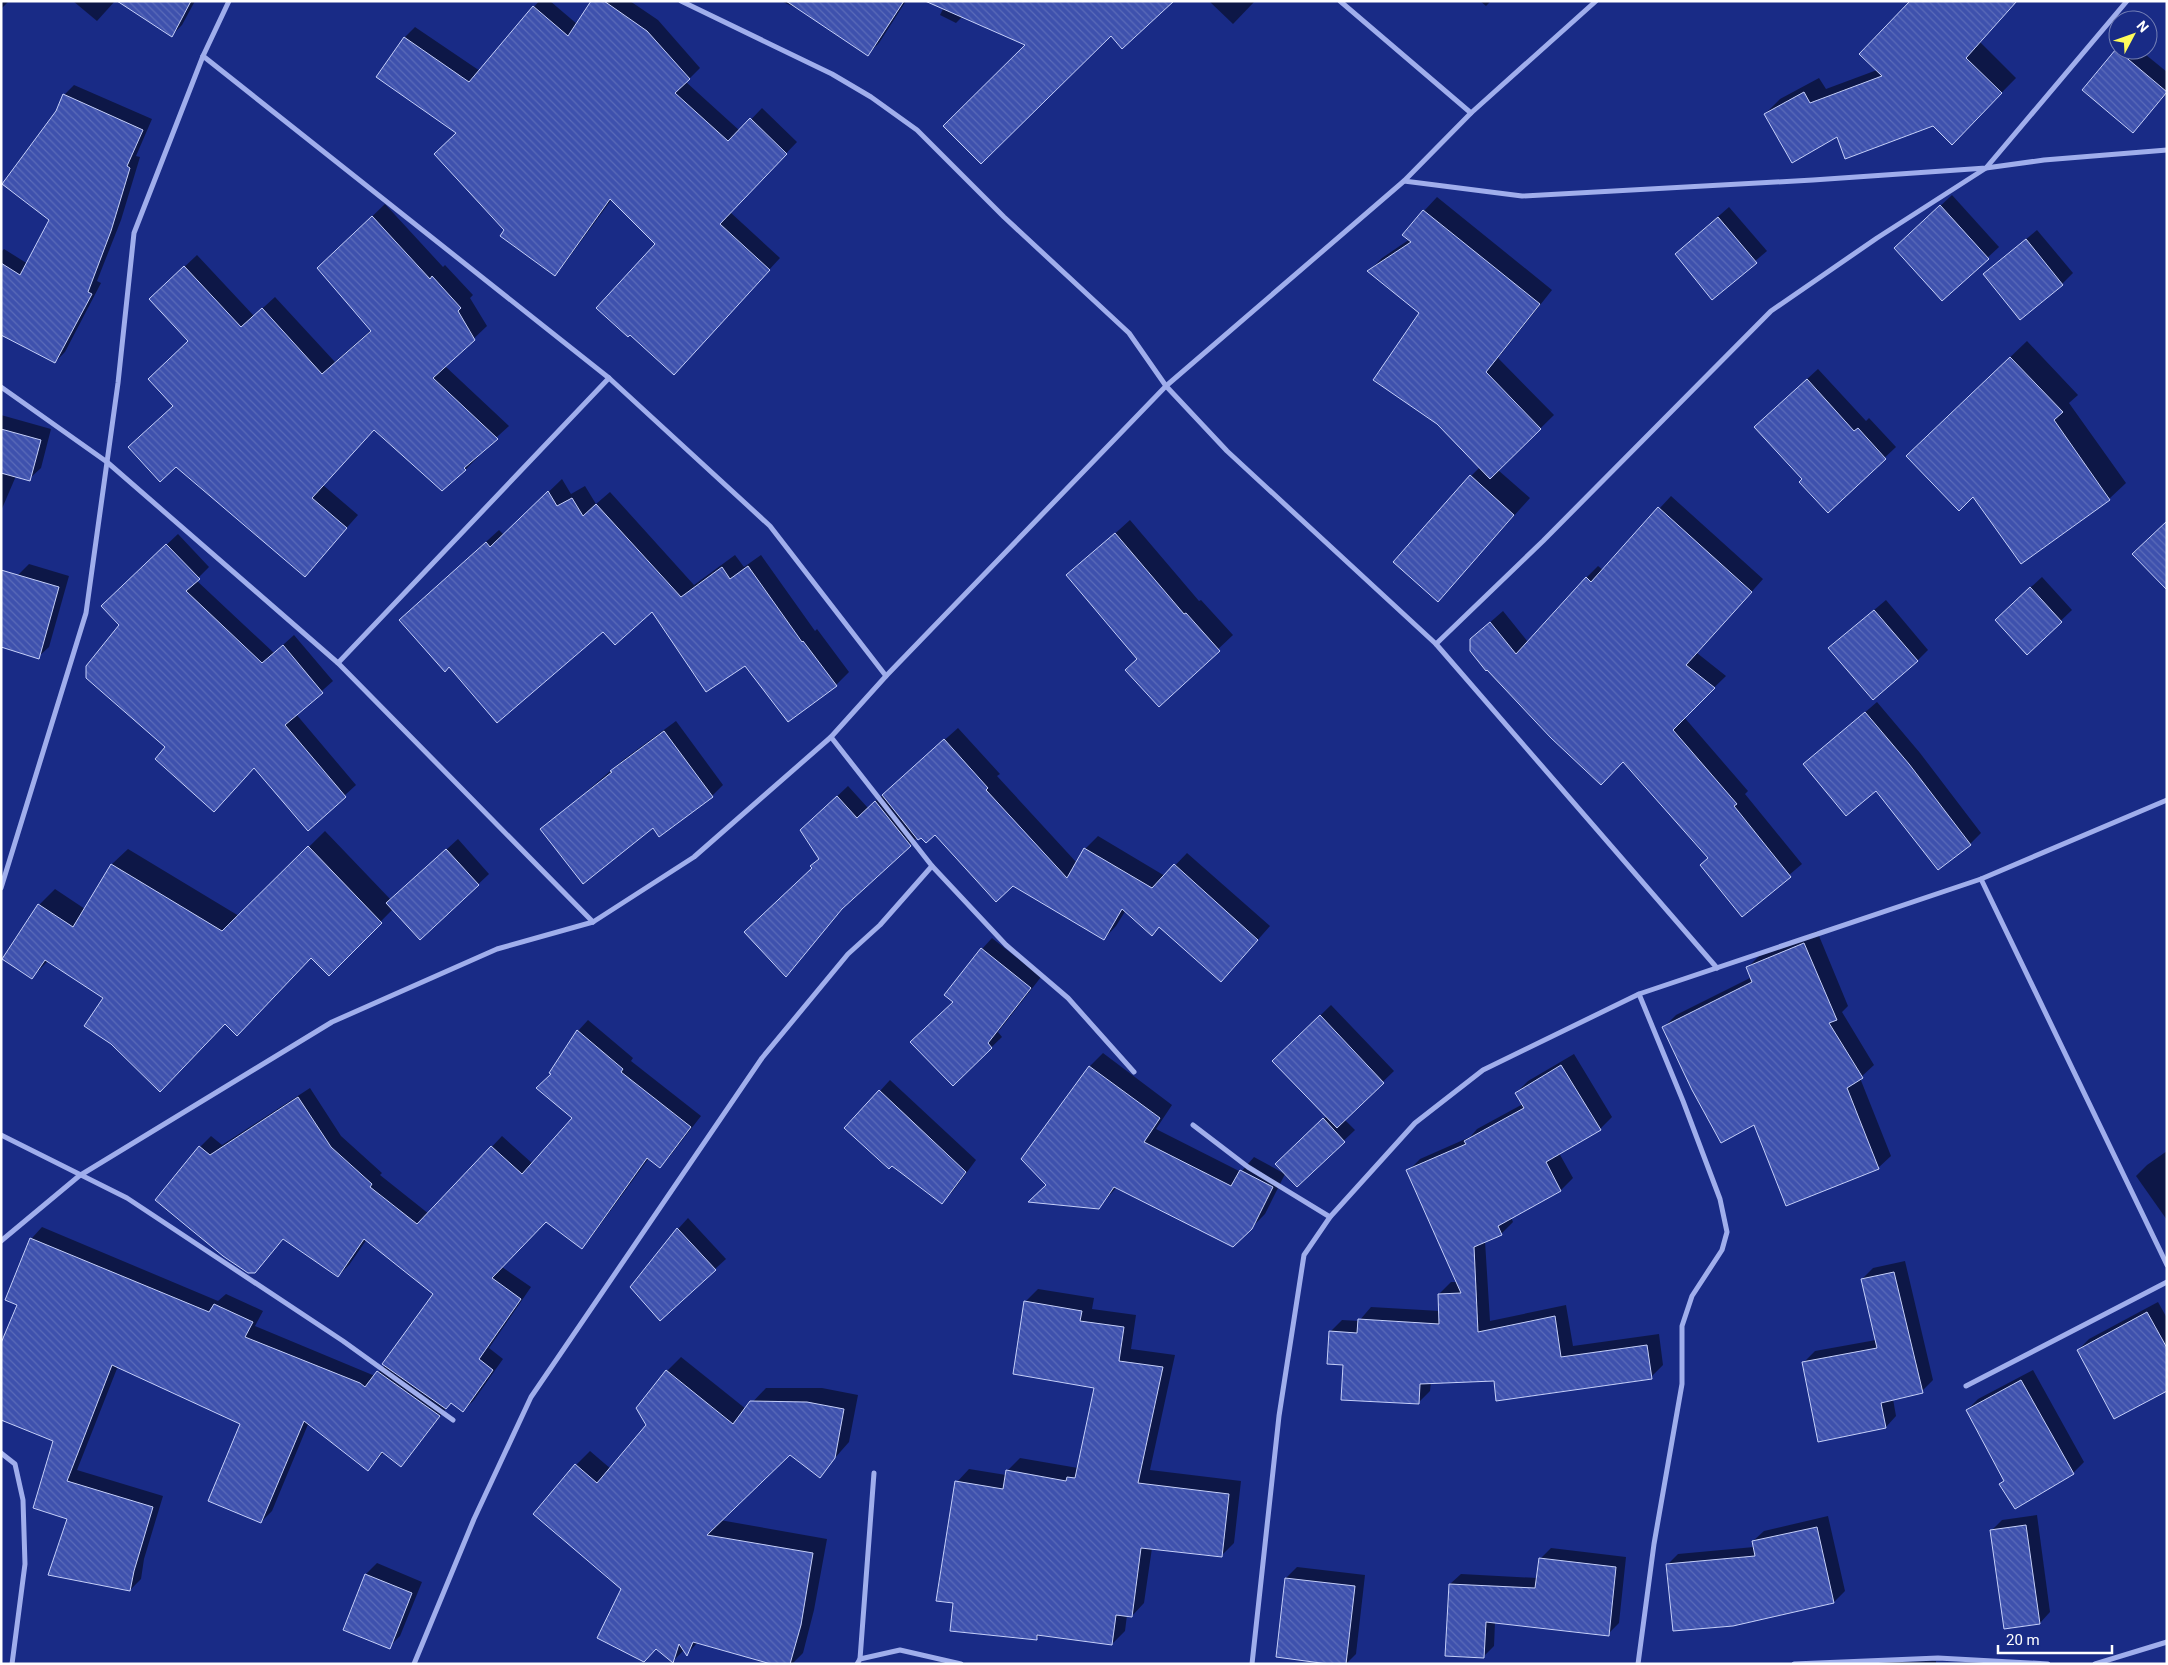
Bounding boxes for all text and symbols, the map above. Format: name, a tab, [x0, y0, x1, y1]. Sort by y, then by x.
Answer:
north arrow	[2108, 10, 2158, 60]
text: N	[2134, 17, 2152, 35]
scale bar	[1998, 1622, 2112, 1654]
text: 20 m	[2006, 1631, 2040, 1649]

